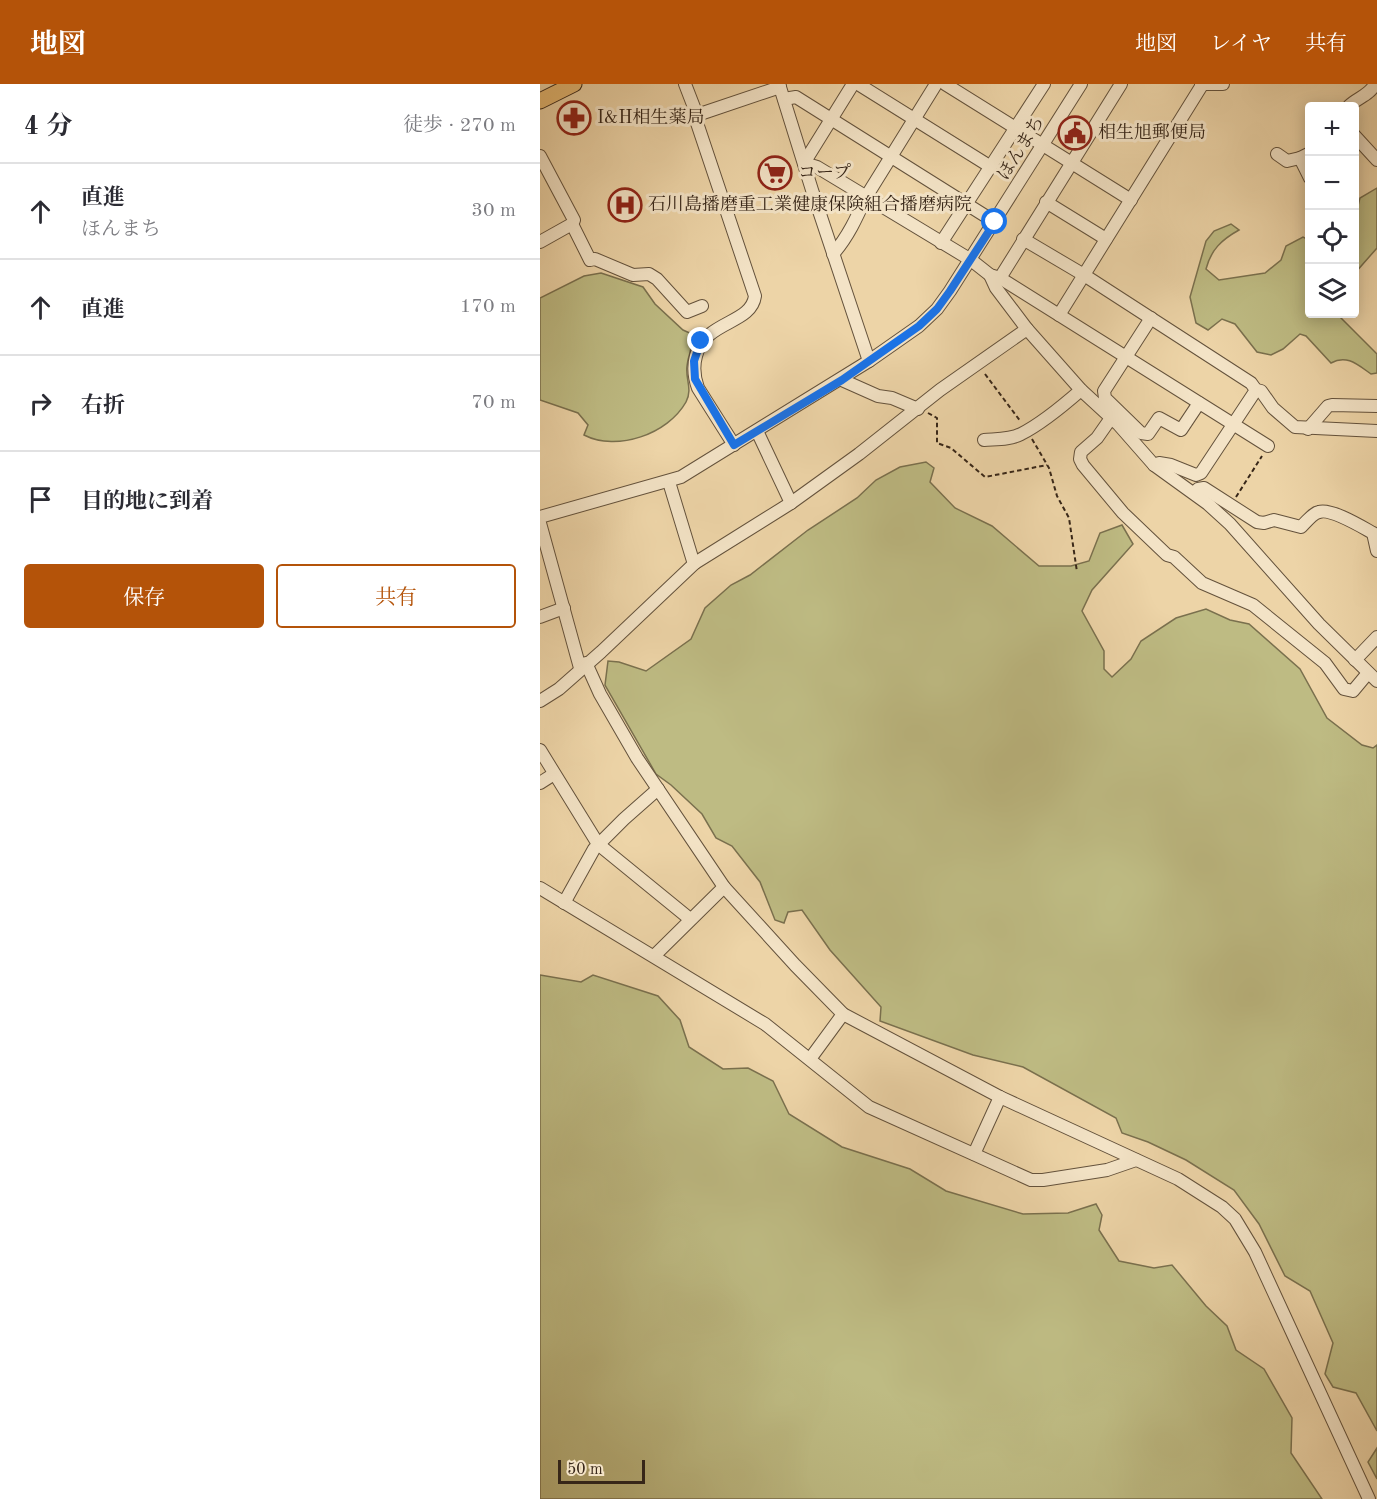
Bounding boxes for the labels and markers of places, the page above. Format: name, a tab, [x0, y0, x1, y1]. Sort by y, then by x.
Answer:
pharmacy icon: I&H相生薬局	[556, 100, 592, 136]
place label: I&H相生薬局	[597, 107, 704, 127]
public building icon: 相生旭郵便局	[1057, 115, 1093, 151]
place label: 相生旭郵便局	[1098, 122, 1206, 142]
supermarket icon: コープ	[757, 155, 793, 191]
place label: コープ	[798, 163, 851, 182]
hospital icon: 石川島播磨重工業健康保険組合播磨病院	[607, 187, 643, 223]
place label: 石川島播磨重工業健康保険組合播磨病院	[648, 194, 972, 214]

